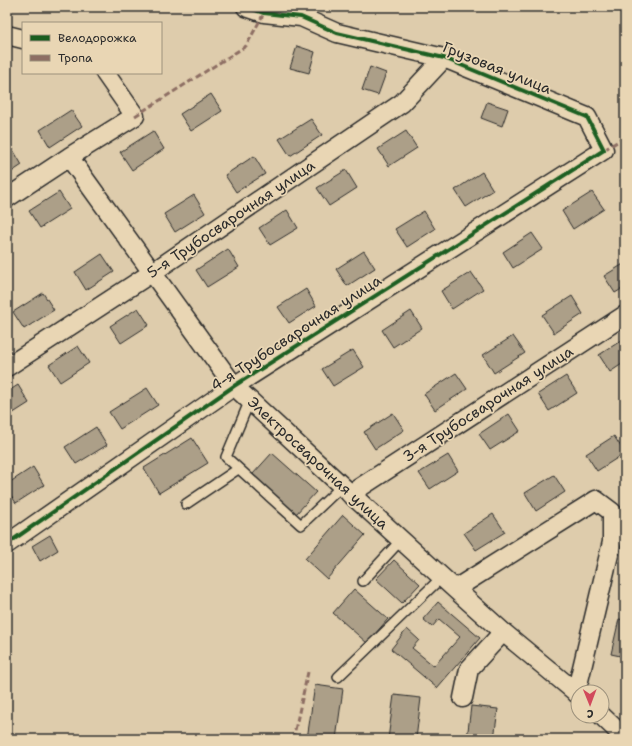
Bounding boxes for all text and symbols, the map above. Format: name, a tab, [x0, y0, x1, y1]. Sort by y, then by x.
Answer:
legend	[22, 22, 162, 74]
text: Велодорожка	[58, 30, 137, 46]
street label: Грузовая улица	[440, 37, 555, 99]
text: Тропа	[58, 50, 93, 66]
street label: 5-я Трубосварочная улица	[143, 155, 319, 283]
street label: 4-я Трубосварочная улица	[207, 270, 386, 396]
street label: 3-я Трубосварочная улица	[399, 341, 578, 467]
street label: Электросварочная улица	[243, 392, 393, 534]
north arrow	[570, 684, 610, 724]
text: С	[586, 706, 594, 721]

